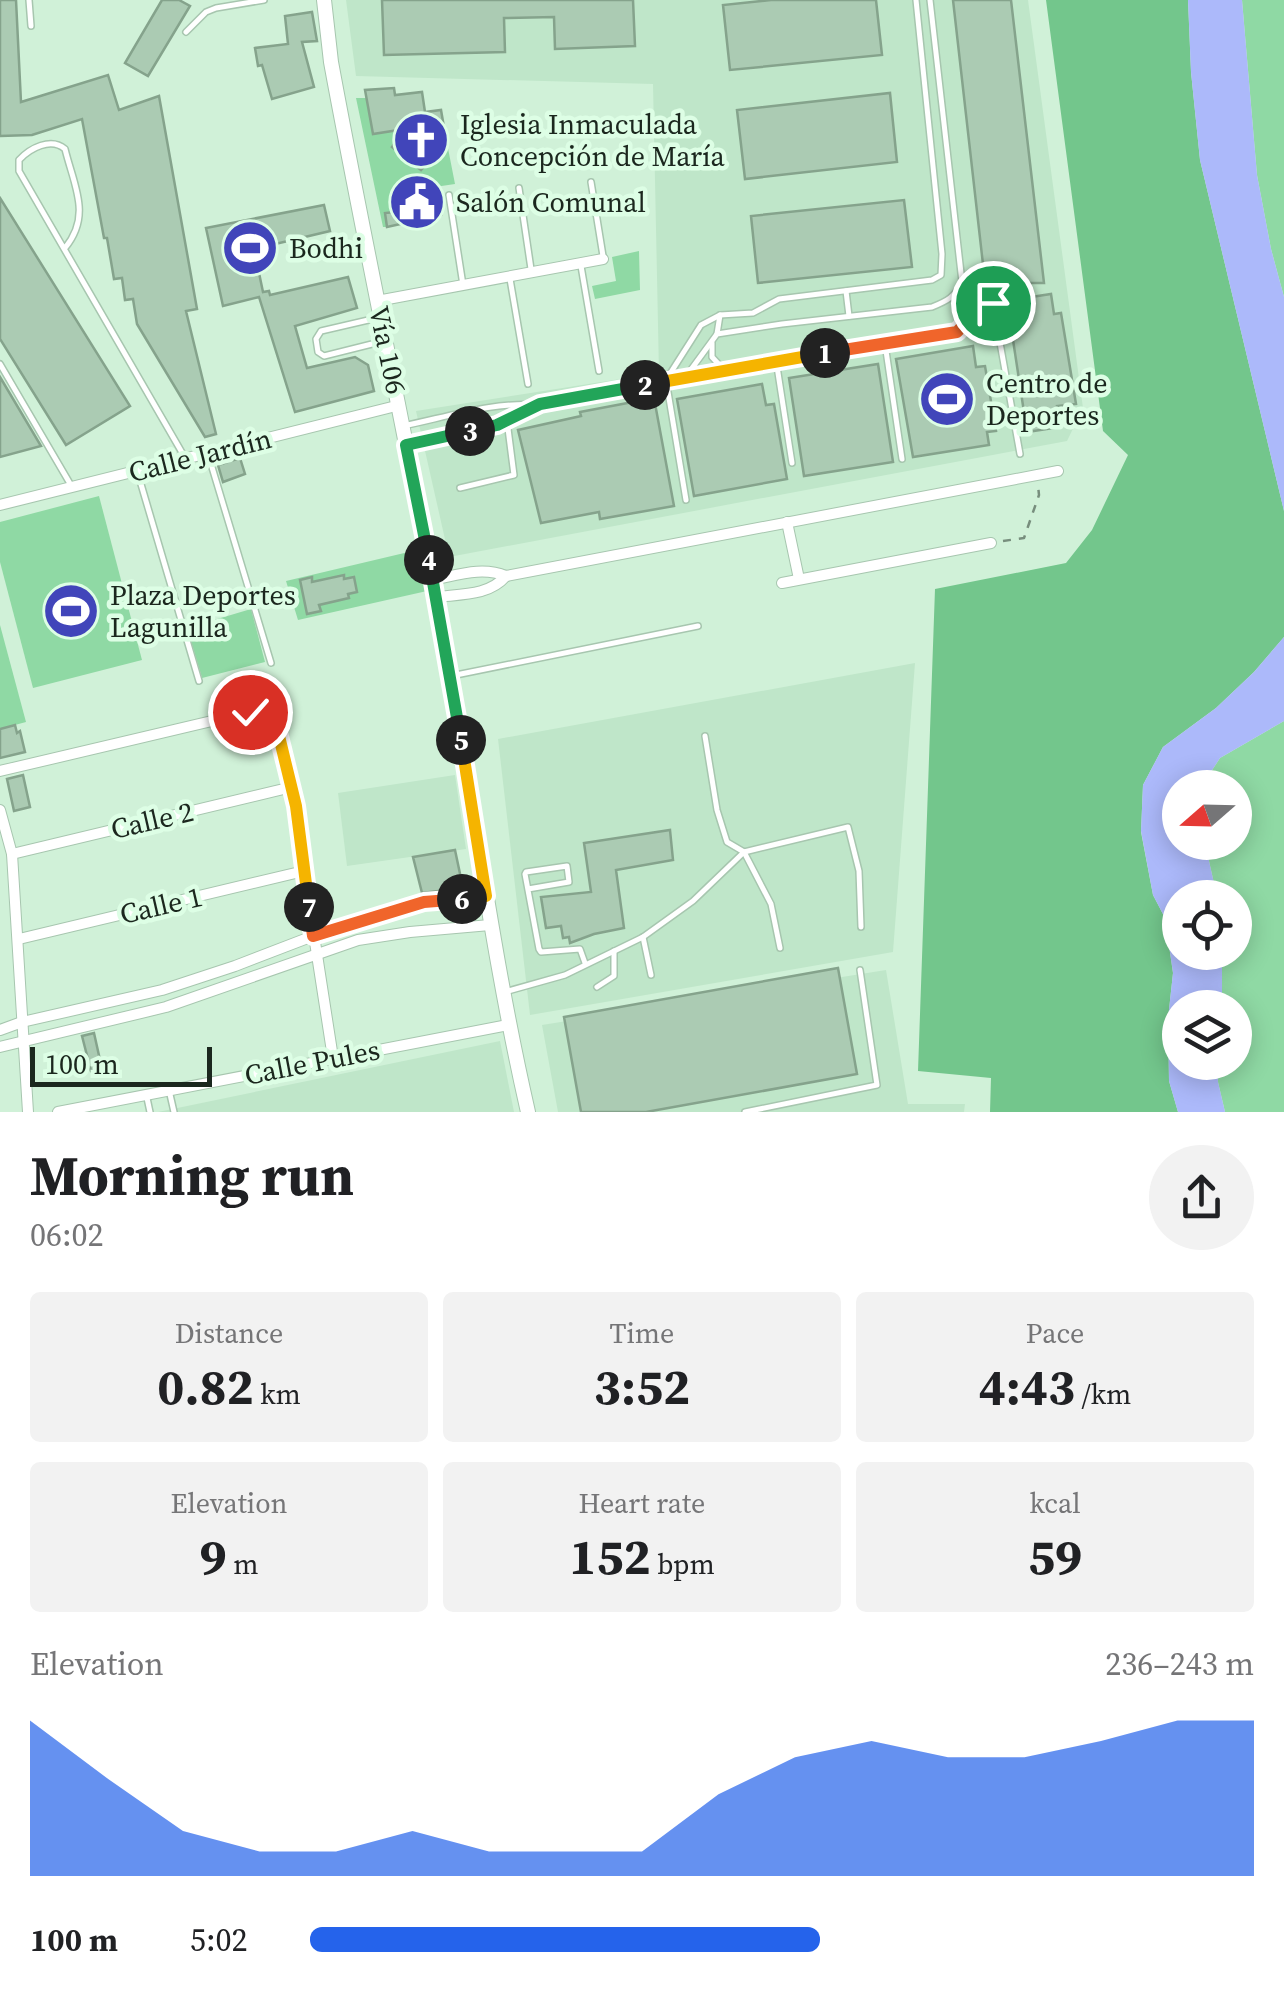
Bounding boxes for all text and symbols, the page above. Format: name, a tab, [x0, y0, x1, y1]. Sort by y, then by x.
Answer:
place label: Iglesia Inmaculada Concepción de María	[460, 105, 726, 175]
church icon: Iglesia Inmaculada Concepción de María	[391, 110, 451, 170]
public building icon: Salón Comunal	[387, 172, 447, 232]
place label: Salón Comunal	[456, 183, 646, 221]
sports icon: Bodhi	[220, 218, 280, 278]
place label: Bodhi	[289, 229, 363, 267]
pin	[951, 261, 1036, 346]
icon: arrive	[966, 276, 1021, 331]
street label: Vía 106	[360, 302, 416, 398]
pin: 1	[800, 328, 850, 378]
text: 1	[817, 334, 833, 372]
pin: 2	[620, 360, 670, 410]
place label: Centro de Deportes	[986, 364, 1108, 434]
text: 2	[637, 366, 653, 404]
sports icon: Centro de Deportes	[917, 369, 977, 429]
pin: 3	[445, 406, 495, 456]
text: 3	[462, 412, 478, 450]
street label: Calle Jardín	[125, 419, 275, 491]
pin: 4	[404, 535, 454, 585]
text: 4	[421, 541, 437, 579]
place label: Plaza Deportes Lagunilla	[110, 576, 296, 646]
sports icon: Plaza Deportes Lagunilla	[41, 581, 101, 641]
pin	[208, 670, 293, 755]
icon: check	[223, 685, 278, 740]
pin: 5	[436, 715, 486, 765]
text: 5	[453, 721, 469, 759]
north arrow	[1162, 770, 1252, 860]
map controls	[1162, 770, 1252, 1080]
street label: Calle 2	[107, 792, 197, 848]
pin: 6	[437, 874, 487, 924]
street label: Calle 1	[116, 877, 206, 933]
text: 6	[454, 880, 470, 918]
button: locate	[1162, 880, 1252, 970]
pin: 7	[284, 882, 334, 932]
text: 7	[301, 888, 317, 926]
button: layers	[1162, 990, 1252, 1080]
street label: Calle Pules	[241, 1030, 383, 1094]
scale bar	[30, 1042, 212, 1086]
text: 100 m	[45, 1045, 119, 1083]
text: Morning run	[30, 1138, 354, 1213]
button: share	[1149, 1145, 1254, 1250]
text: 06:02	[30, 1213, 104, 1257]
text: Distance	[175, 1314, 283, 1352]
text: Time	[610, 1314, 674, 1352]
text: Pace	[1026, 1314, 1084, 1352]
text: 0.82	[157, 1352, 254, 1421]
text: 3:52	[594, 1352, 690, 1421]
text: 4:43	[979, 1352, 1075, 1421]
text: km	[254, 1375, 301, 1413]
text: /km	[1075, 1375, 1131, 1413]
text: Elevation	[171, 1484, 287, 1522]
text: Heart rate	[579, 1484, 705, 1522]
text: kcal	[1029, 1484, 1081, 1522]
text: 9	[200, 1522, 227, 1591]
text: 152	[569, 1522, 651, 1591]
text: 59	[1028, 1522, 1082, 1591]
text: m	[227, 1545, 258, 1583]
text: bpm	[651, 1545, 715, 1583]
text: Elevation	[30, 1642, 164, 1686]
text: 236–243 m	[1105, 1642, 1254, 1686]
text: 100 m	[30, 1918, 118, 1962]
text: 5:02	[190, 1918, 248, 1962]

